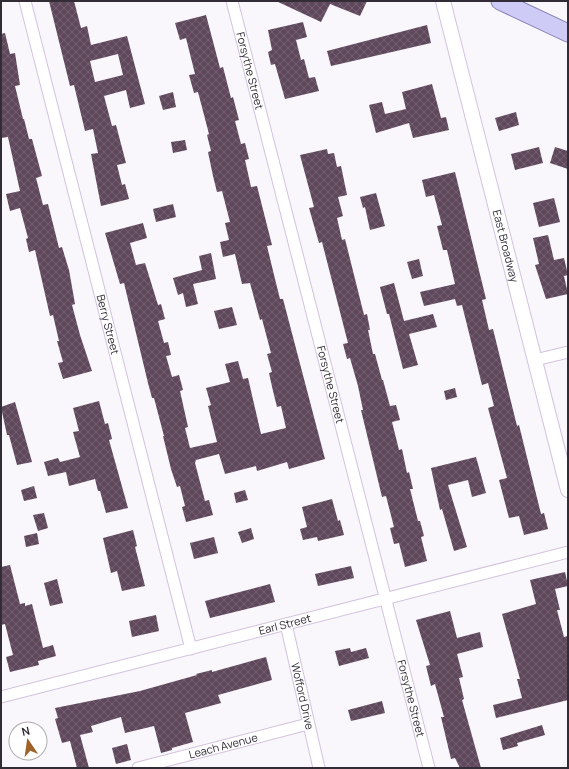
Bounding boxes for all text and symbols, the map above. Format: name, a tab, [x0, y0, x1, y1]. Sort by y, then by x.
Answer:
street label: Forsythe Street	[233, 30, 268, 111]
street label: East Broadway	[490, 208, 523, 284]
street label: Berry Street	[93, 293, 123, 356]
street label: Forsythe Street	[314, 344, 348, 425]
street label: Earl Street	[257, 610, 313, 638]
street label: Forsythe Street	[394, 658, 429, 739]
street label: Wofford Drive	[288, 661, 318, 731]
north arrow	[8, 721, 48, 761]
text: N	[20, 723, 31, 739]
street label: Leach Avenue	[187, 729, 260, 762]

